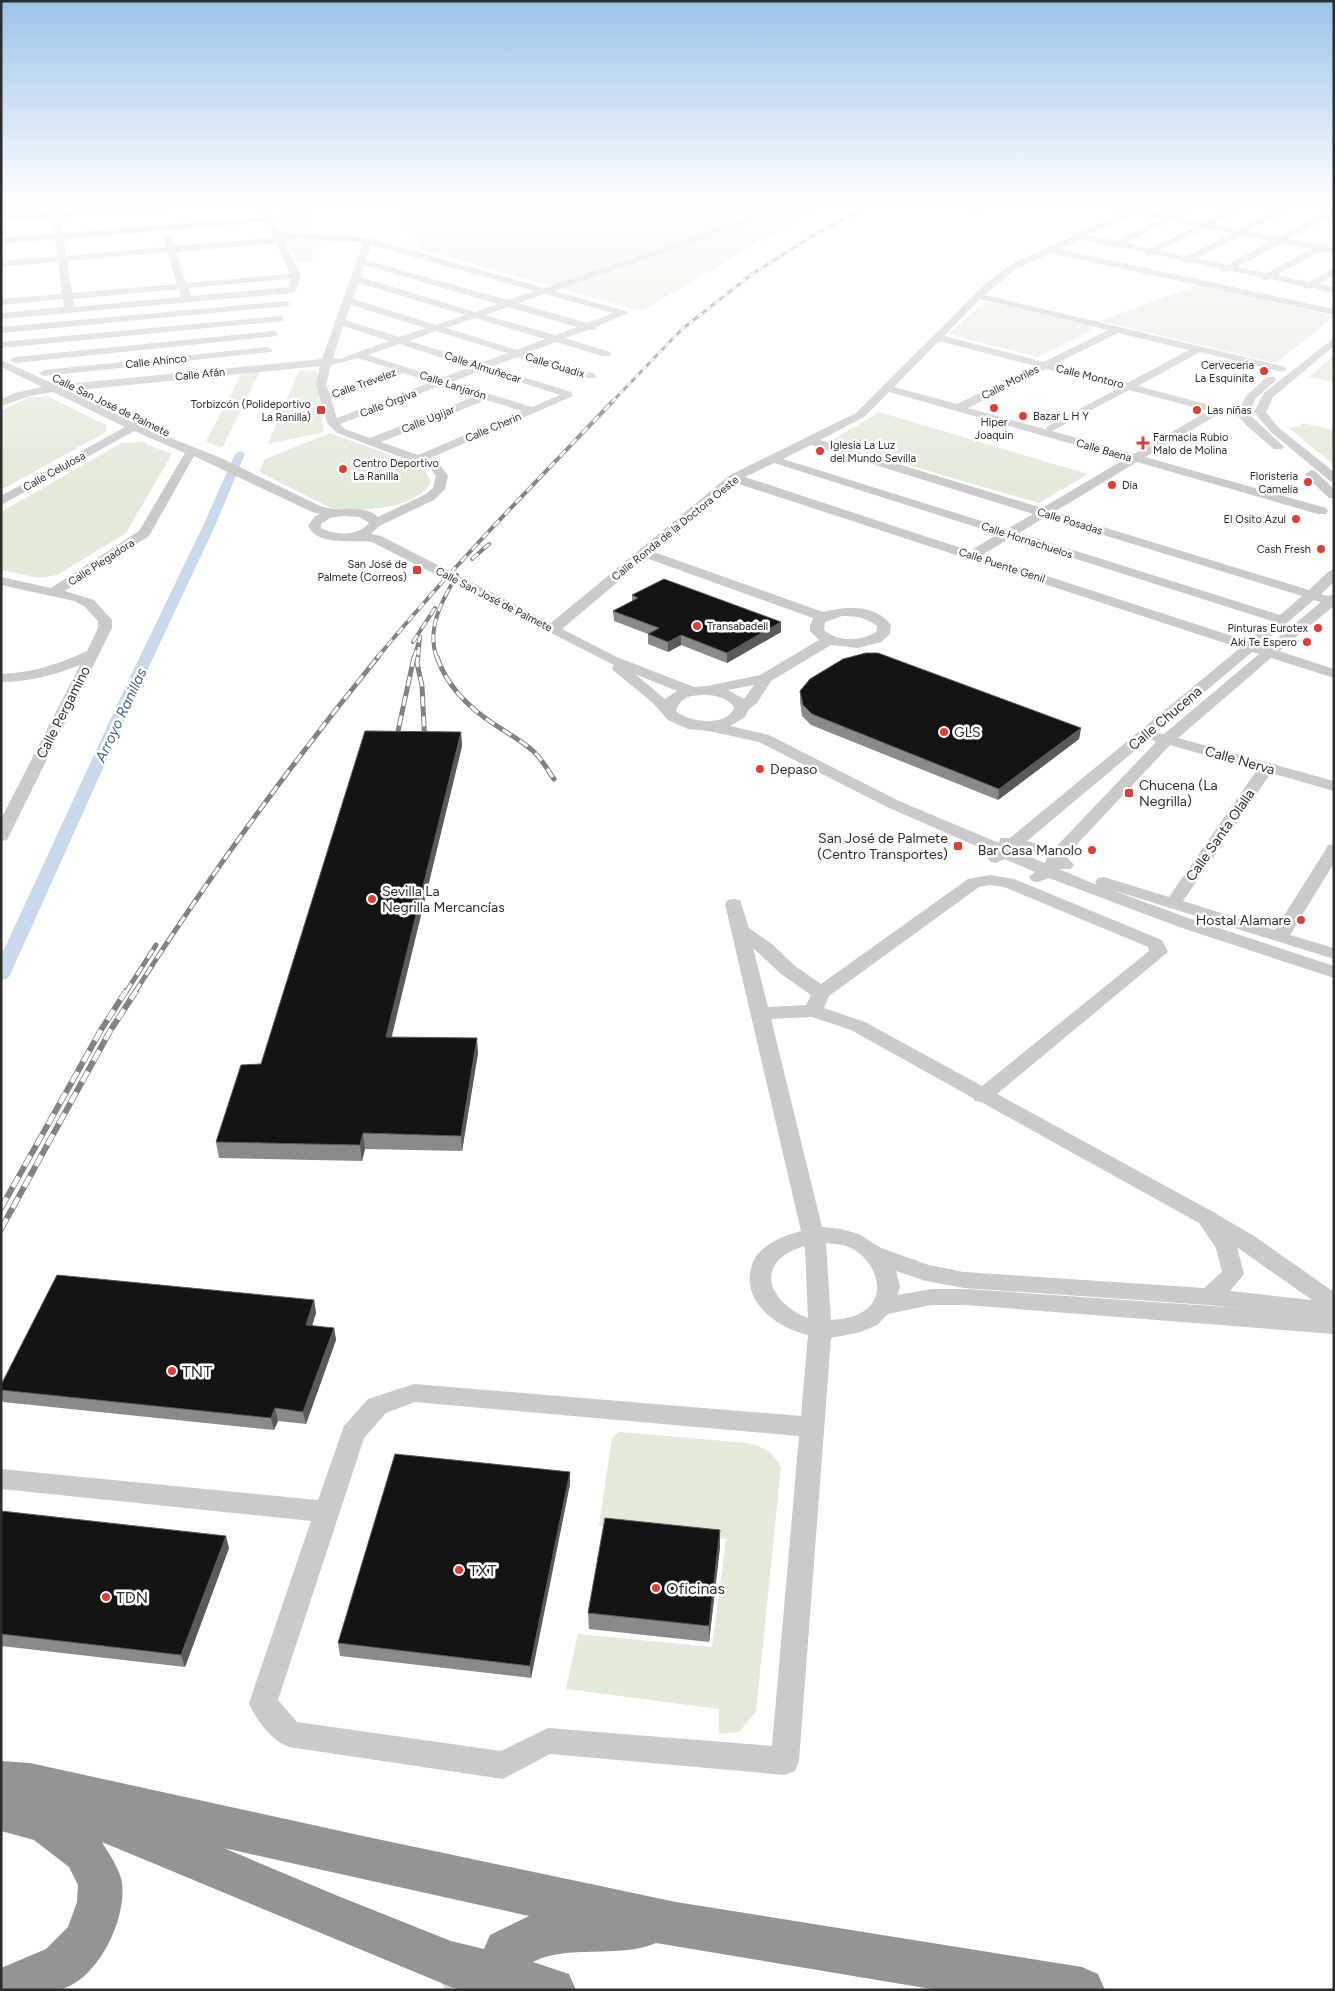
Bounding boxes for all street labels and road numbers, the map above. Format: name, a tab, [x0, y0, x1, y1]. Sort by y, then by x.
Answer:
street label: Calle Almuñecar	[443, 349, 523, 386]
street label: Calle Guadix	[524, 350, 587, 381]
street label: Calle Ahínco	[125, 352, 187, 371]
street label: Calle Moriles	[979, 362, 1041, 402]
street label: Calle Montoro	[1055, 362, 1125, 391]
street label: Calle Afán	[174, 365, 226, 384]
street label: Calle Trevelez	[330, 366, 398, 401]
street label: Calle Lanjarón	[418, 369, 488, 402]
street label: Calle San José de Palmete	[50, 371, 172, 440]
street label: Calle Órgiva	[358, 386, 418, 420]
street label: Calle Ugíjar	[400, 403, 457, 436]
street label: Calle Cherin	[463, 410, 523, 445]
street label: Calle Baena	[1075, 436, 1133, 465]
street label: Calle Celulosa	[21, 449, 88, 494]
street label: Calle Ronda de la Doctora Oeste	[609, 473, 741, 584]
street label: Calle Posadas	[1036, 505, 1104, 538]
street label: Calle Hornachuelos	[979, 520, 1074, 561]
street label: Calle Plegadora	[66, 536, 137, 589]
street label: Calle Puente Genil	[957, 545, 1047, 586]
street label: Calle San José de Palmete	[433, 564, 554, 635]
street label: Calle Pergamino	[33, 663, 94, 761]
street label: Calle Chucena	[1125, 683, 1205, 754]
street label: Calle Nerva	[1203, 742, 1277, 779]
street label: Calle Santa Olalla	[1182, 786, 1258, 885]

